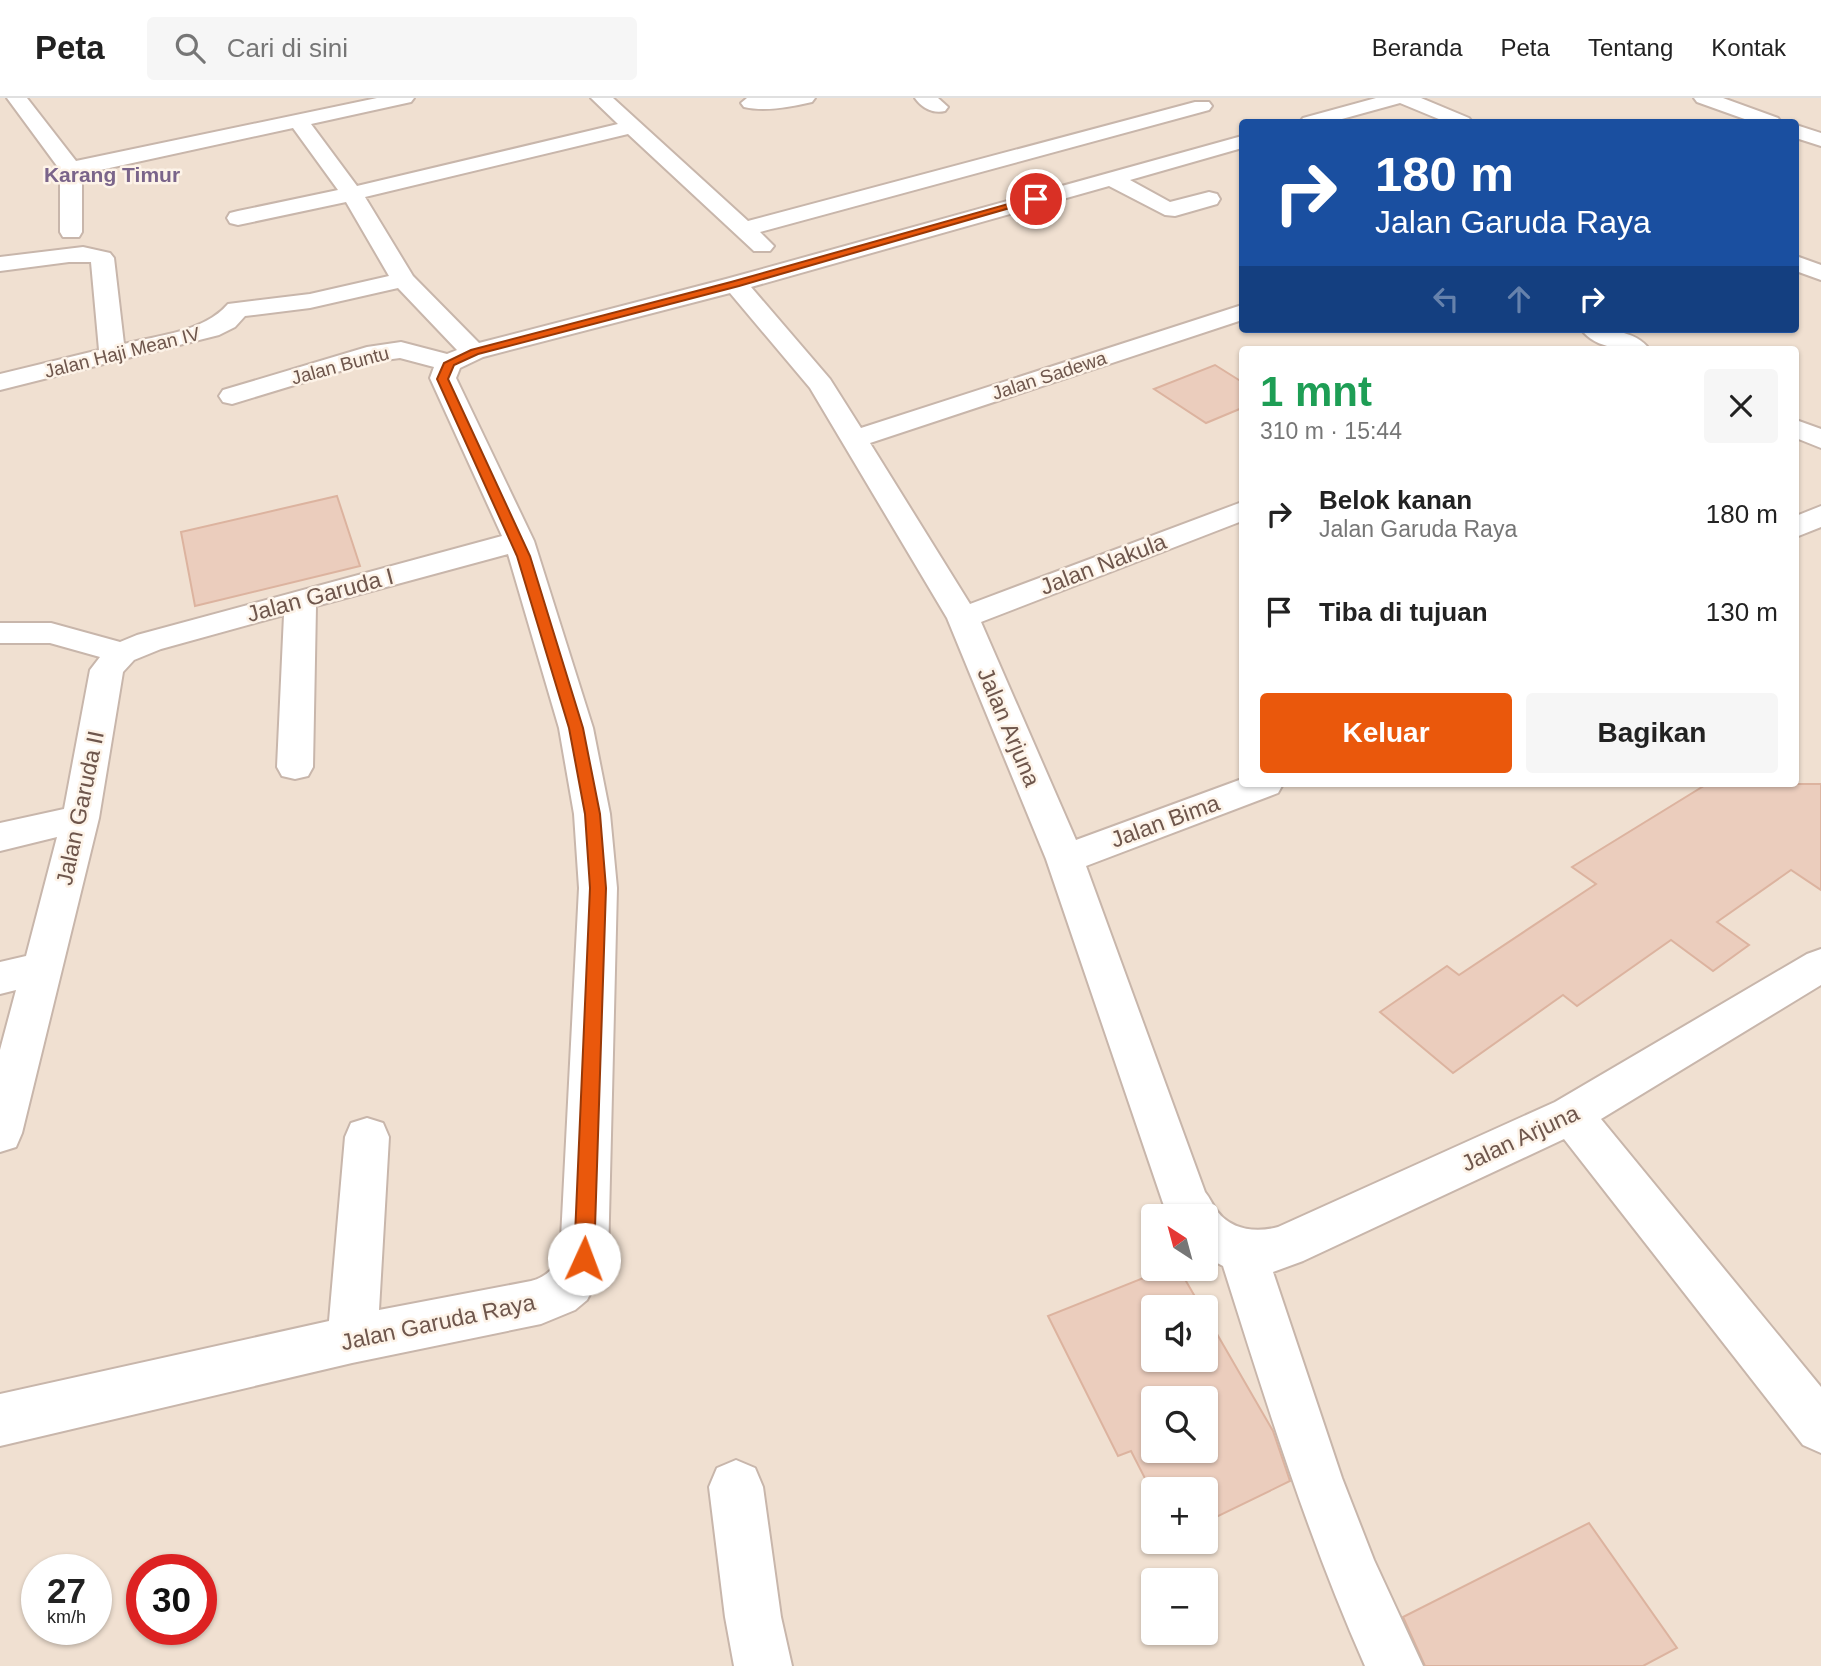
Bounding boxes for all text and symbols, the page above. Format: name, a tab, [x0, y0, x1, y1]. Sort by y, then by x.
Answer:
search box	[147, 17, 637, 80]
text: Peta	[35, 29, 105, 66]
icon: search	[171, 29, 209, 67]
text: Cari di sini	[227, 33, 348, 63]
text: Beranda	[1372, 34, 1463, 61]
text: Peta	[1501, 34, 1550, 61]
text: Tentang	[1588, 34, 1673, 61]
text: Kontak	[1711, 34, 1786, 61]
icon: right	[1260, 147, 1351, 238]
text: 180 m	[1375, 147, 1514, 201]
district label: Karang Timur	[44, 163, 180, 186]
pin	[1006, 169, 1066, 229]
icon: arrive	[1017, 180, 1055, 218]
text: Jalan Garuda Raya	[1375, 204, 1651, 240]
icon: left	[1427, 280, 1465, 318]
icon: ahead	[1500, 280, 1538, 318]
icon: right	[1573, 280, 1611, 318]
street label: Jalan Haji Mean IV	[42, 323, 202, 382]
street label: Jalan Buntu	[289, 342, 391, 389]
street label: Jalan Sadewa	[989, 347, 1110, 404]
text: 1 mnt	[1260, 368, 1372, 415]
button: close	[1704, 369, 1778, 443]
text: 310 m · 15:44	[1260, 418, 1402, 444]
text: Belok kanan	[1319, 485, 1472, 515]
icon: right	[1260, 495, 1298, 533]
text: 180 m	[1706, 499, 1778, 529]
text: Jalan Garuda Raya	[1319, 516, 1517, 542]
street label: Jalan Nakula	[1036, 528, 1170, 600]
street label: Jalan Garuda I	[244, 563, 396, 627]
icon: arrive	[1260, 593, 1298, 631]
text: Tiba di tujuan	[1319, 597, 1488, 627]
text: 130 m	[1706, 597, 1778, 627]
street label: Jalan Arjuna	[972, 664, 1046, 791]
button: Keluar	[1260, 693, 1512, 773]
button: Bagikan	[1526, 693, 1778, 773]
street label: Jalan Garuda II	[51, 728, 109, 888]
street label: Jalan Bima	[1107, 789, 1223, 853]
street label: Jalan Arjuna	[1457, 1099, 1583, 1177]
north arrow	[1141, 1204, 1218, 1281]
map controls	[1141, 1204, 1218, 1645]
position arrow	[547, 1222, 621, 1296]
street label: Jalan Garuda Raya	[338, 1289, 538, 1355]
button: sound	[1141, 1295, 1218, 1372]
button: search	[1141, 1386, 1218, 1463]
button: +	[1141, 1477, 1218, 1554]
speed limit sign: 30	[126, 1554, 217, 1645]
button: −	[1141, 1568, 1218, 1645]
text: 27	[47, 1571, 86, 1610]
text: km/h	[47, 1607, 86, 1627]

